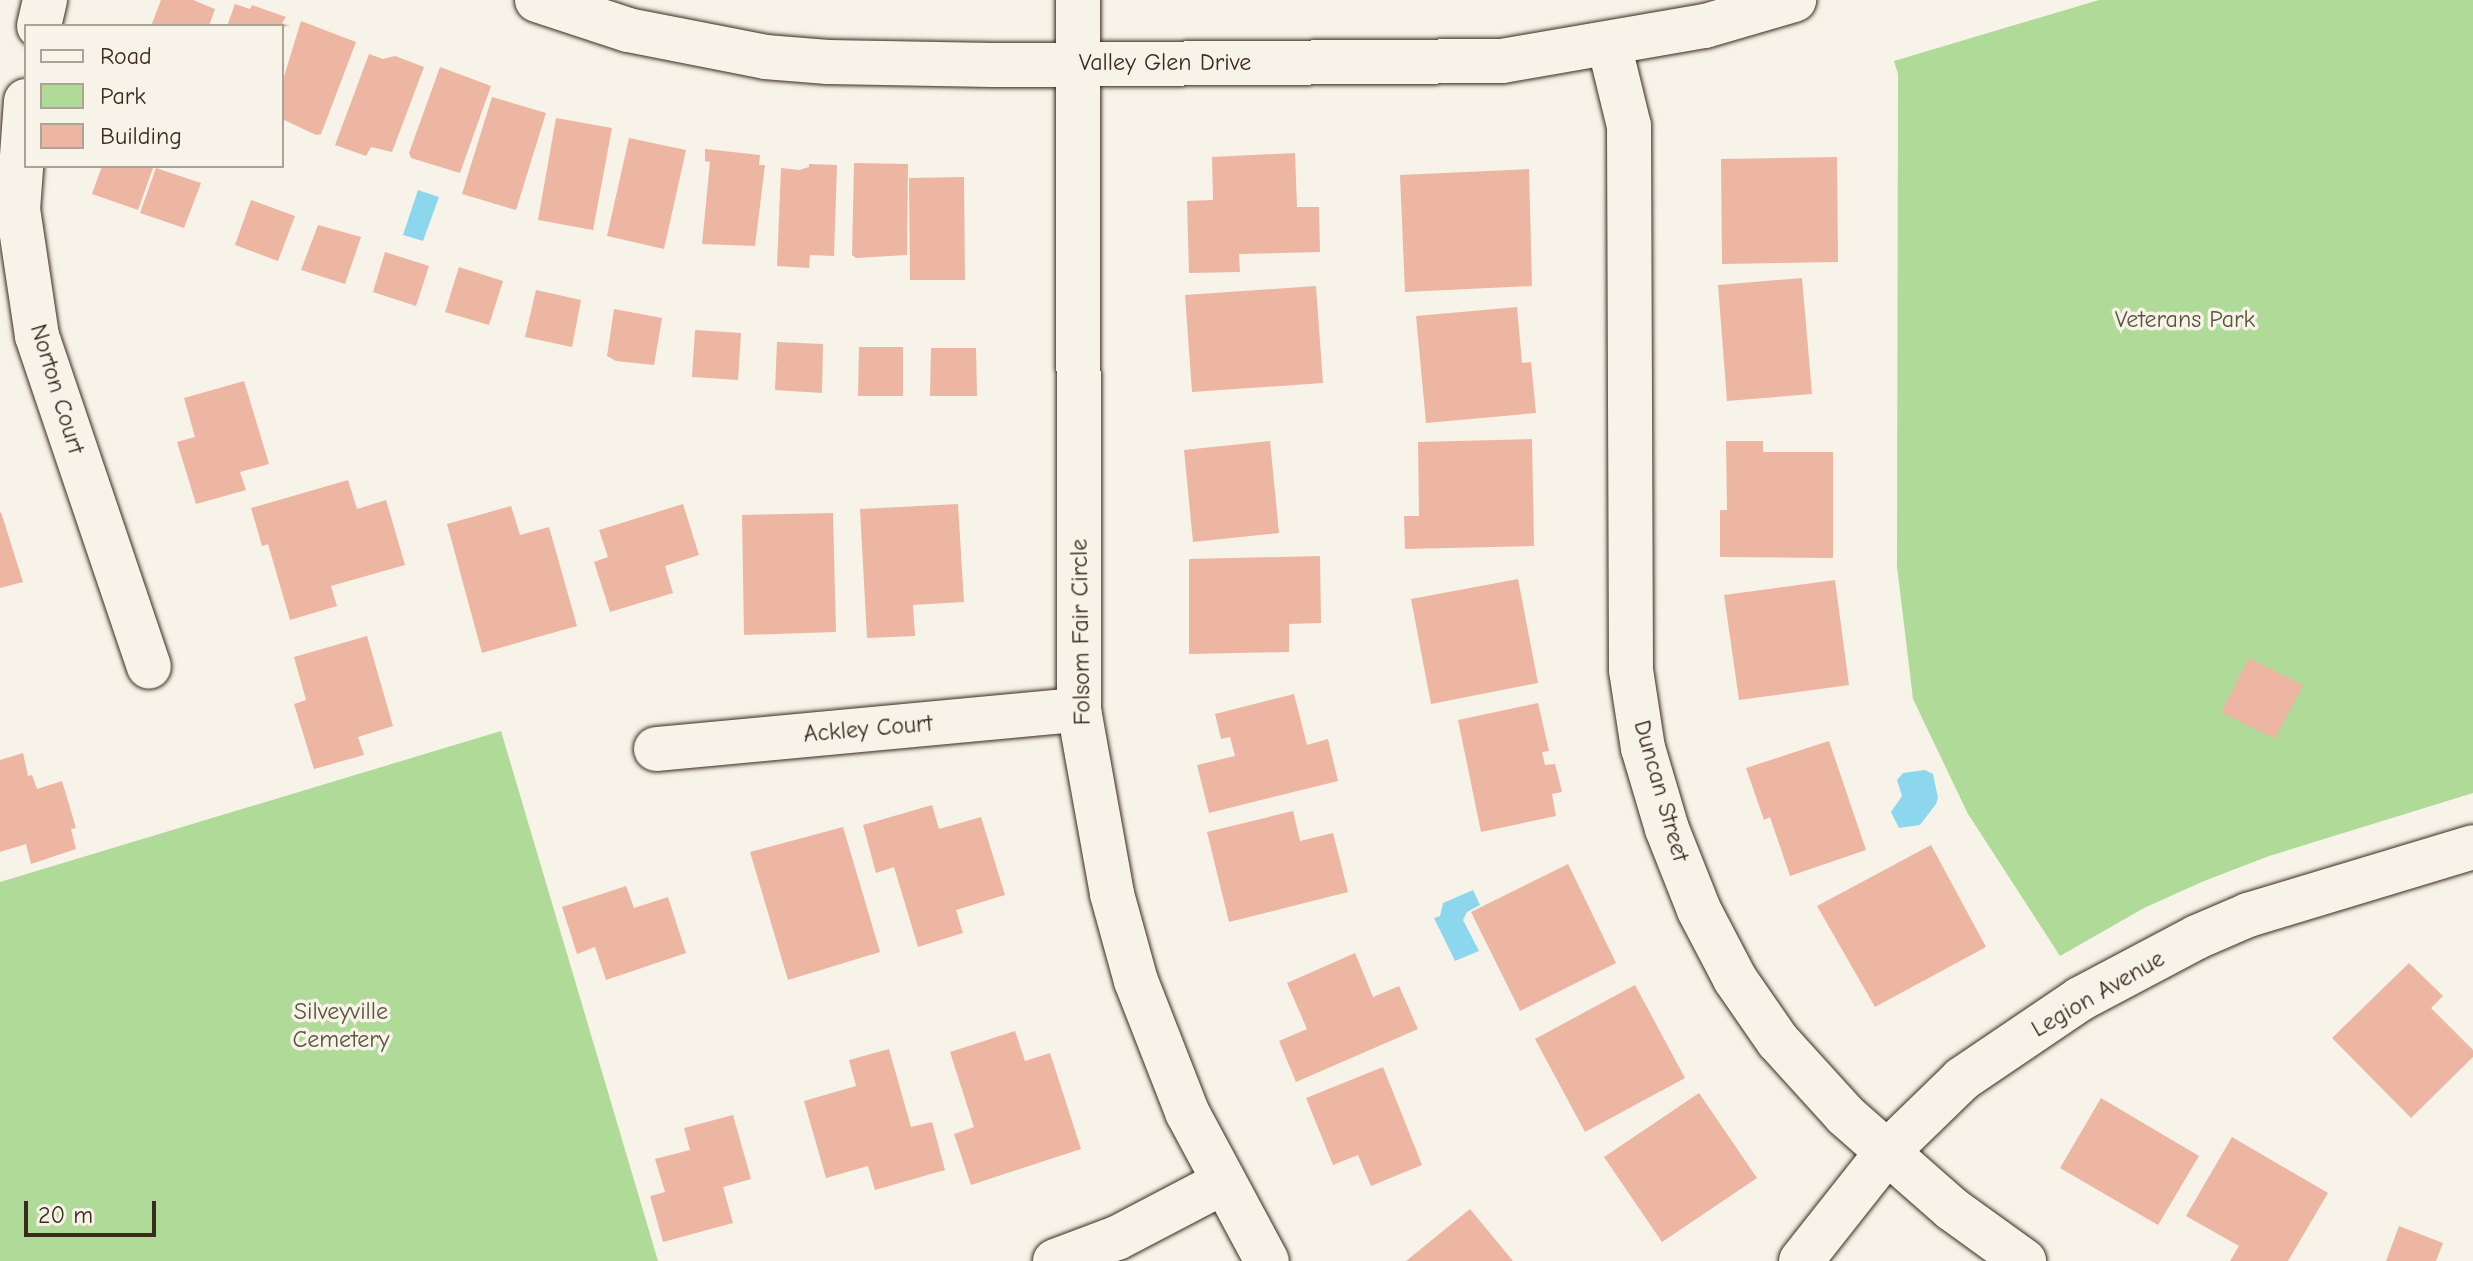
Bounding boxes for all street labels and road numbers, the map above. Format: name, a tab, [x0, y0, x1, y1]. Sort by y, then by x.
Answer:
street label: Valley Glen Drive	[1079, 49, 1251, 77]
street label: Norton Court	[24, 321, 90, 457]
street label: Folsom Fair Circle	[1065, 538, 1097, 726]
street label: Ackley Court	[802, 709, 934, 749]
street label: Duncan Street	[1627, 717, 1695, 865]
street label: Legion Avenue	[2026, 944, 2170, 1044]

